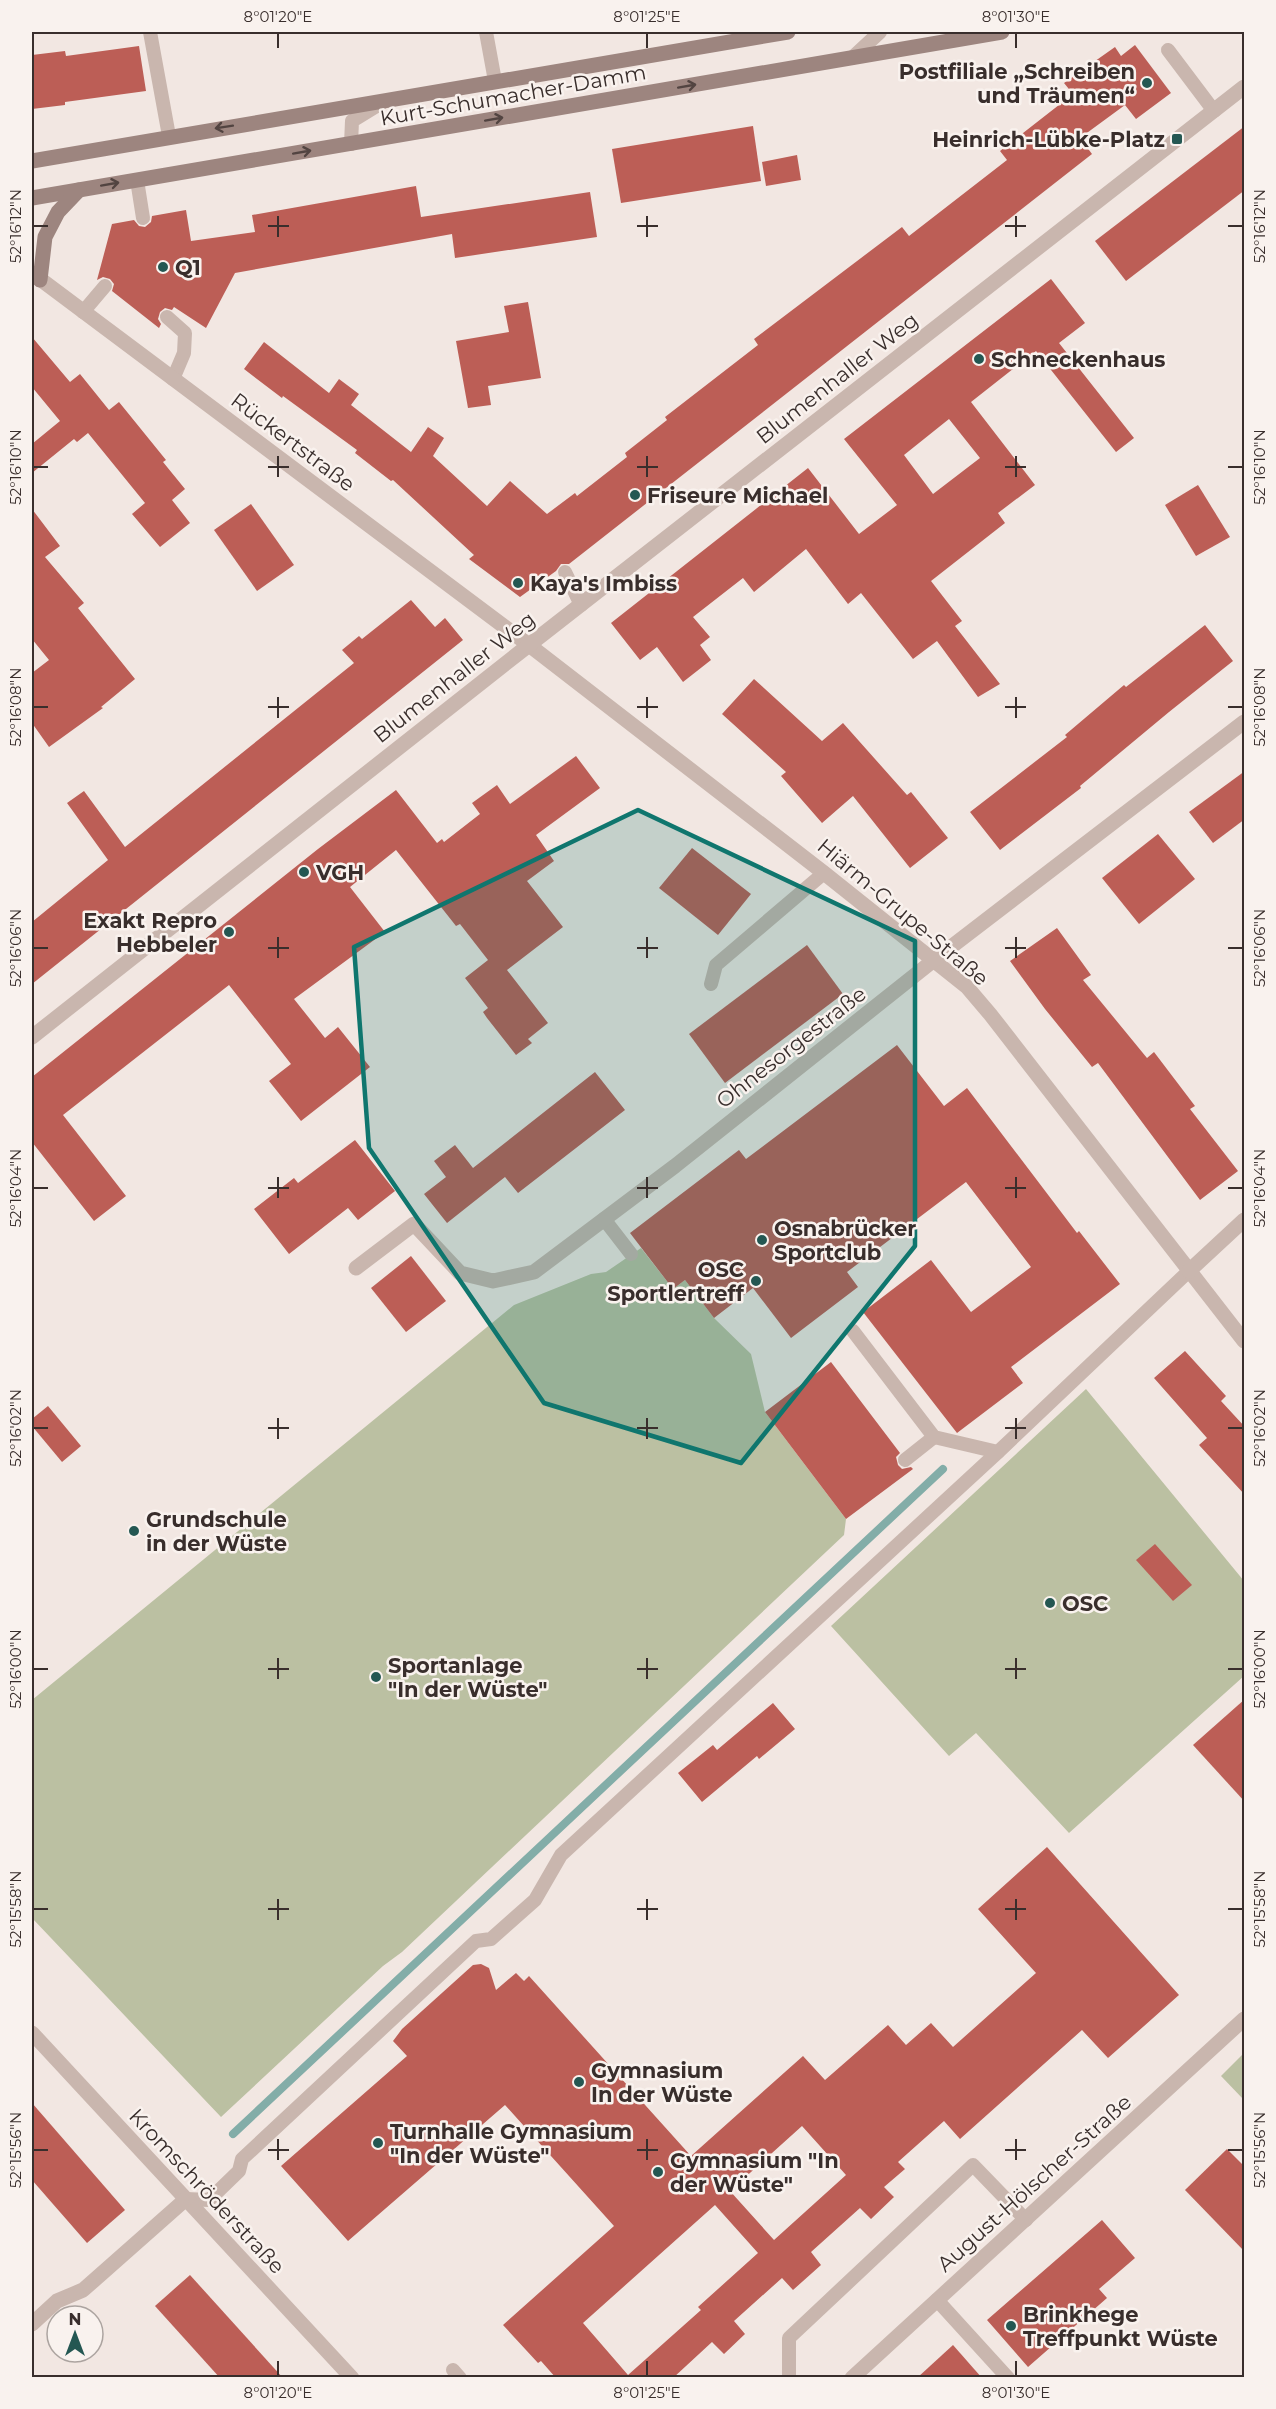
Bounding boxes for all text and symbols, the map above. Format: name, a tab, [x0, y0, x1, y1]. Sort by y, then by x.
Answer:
text: 8°01'20"E	[244, 7, 312, 26]
text: 8°01'25"E	[613, 7, 681, 26]
text: 8°01'30"E	[982, 7, 1050, 26]
street label: Kurt-Schumacher-Damm	[378, 59, 648, 131]
place label: Postfiliale „Schreiben und Träumen“	[899, 59, 1135, 108]
marker: Postfiliale „Schreiben und Träumen“	[1140, 76, 1154, 90]
one-way arrow	[676, 81, 696, 92]
one-way arrow	[484, 113, 504, 124]
one-way arrow	[214, 122, 234, 133]
place label: Heinrich-Lübke-Platz	[932, 127, 1165, 152]
marker: Heinrich-Lübke-Platz	[1170, 132, 1184, 146]
one-way arrow	[292, 146, 311, 157]
one-way arrow	[99, 179, 119, 190]
text: 52°16'12"N	[6, 189, 25, 263]
text: 52°16'12"N	[1250, 189, 1269, 263]
place label: Q1	[175, 255, 201, 280]
marker: Q1	[156, 260, 170, 274]
street label: Blumenhaller Weg	[751, 307, 923, 449]
place label: Schneckenhaus	[991, 347, 1166, 372]
marker: Schneckenhaus	[972, 352, 986, 366]
street label: Rückertstraße	[226, 387, 360, 497]
text: 52°16'10"N	[6, 429, 25, 505]
text: 52°16'10"N	[1250, 429, 1269, 505]
place label: Friseure Michael	[647, 483, 828, 508]
marker: Friseure Michael	[628, 488, 642, 502]
place label: Kaya's Imbiss	[530, 571, 677, 596]
marker: Kaya's Imbiss	[511, 576, 525, 590]
street label: Blumenhaller Weg	[368, 606, 540, 748]
text: 52°16'08"N	[6, 668, 25, 746]
text: 52°16'08"N	[1250, 668, 1269, 746]
street label: Hiärm-Grupe-Straße	[812, 833, 994, 991]
place label: VGH	[315, 860, 364, 885]
marker: VGH	[297, 865, 311, 879]
place label: Exakt Repro Hebbeler	[83, 908, 217, 957]
text: 52°16'06"N	[6, 909, 25, 987]
text: 52°16'06"N	[1250, 909, 1269, 987]
marker: Exakt Repro Hebbeler	[222, 925, 236, 939]
street label: Ohnesorgestraße	[711, 981, 871, 1113]
text: 52°16'04"N	[6, 1149, 25, 1227]
text: 52°16'04"N	[1250, 1149, 1269, 1227]
place label: Osnabrücker Sportclub	[774, 1216, 916, 1265]
marker: Osnabrücker Sportclub	[755, 1233, 769, 1247]
place label: OSC Sportlertreff	[607, 1257, 745, 1306]
marker: OSC Sportlertreff	[749, 1274, 763, 1288]
text: 52°16'02"N	[6, 1389, 25, 1467]
text: 52°16'02"N	[1250, 1389, 1269, 1467]
place label: Grundschule in der Wüste	[146, 1507, 287, 1556]
marker: Grundschule in der Wüste	[127, 1524, 141, 1538]
place label: OSC	[1062, 1591, 1108, 1616]
marker: OSC	[1043, 1596, 1057, 1610]
text: 52°16'00"N	[6, 1629, 25, 1709]
text: 52°16'00"N	[1250, 1629, 1269, 1709]
place label: Sportanlage "In der Wüste"	[388, 1653, 547, 1702]
marker: Sportanlage "In der Wüste"	[369, 1670, 383, 1684]
text: 52°15'58"N	[6, 1871, 25, 1947]
text: 52°15'58"N	[1250, 1871, 1269, 1947]
place label: Gymnasium In der Wüste	[591, 2058, 732, 2107]
marker: Gymnasium In der Wüste	[572, 2075, 586, 2089]
street label: August-Hölscher-Straße	[932, 2089, 1136, 2277]
street label: Kromschröderstraße	[124, 2103, 290, 2279]
text: 52°15'56"N	[6, 2112, 25, 2188]
text: 52°15'56"N	[1250, 2112, 1269, 2188]
place label: Turnhalle Gymnasium "In der Wüste"	[390, 2119, 632, 2168]
marker: Turnhalle Gymnasium "In der Wüste"	[371, 2136, 385, 2150]
place label: Gymnasium "In der Wüste"	[670, 2148, 839, 2197]
marker: Gymnasium "In der Wüste"	[651, 2165, 665, 2179]
place label: Brinkhege Treffpunkt Wüste	[1023, 2302, 1218, 2351]
north arrow	[45, 2304, 105, 2364]
text: N	[69, 2310, 81, 2329]
marker: Brinkhege Treffpunkt Wüste	[1004, 2319, 1018, 2333]
text: 8°01'20"E	[244, 2383, 312, 2402]
text: 8°01'25"E	[613, 2383, 681, 2402]
text: 8°01'30"E	[982, 2383, 1050, 2402]

